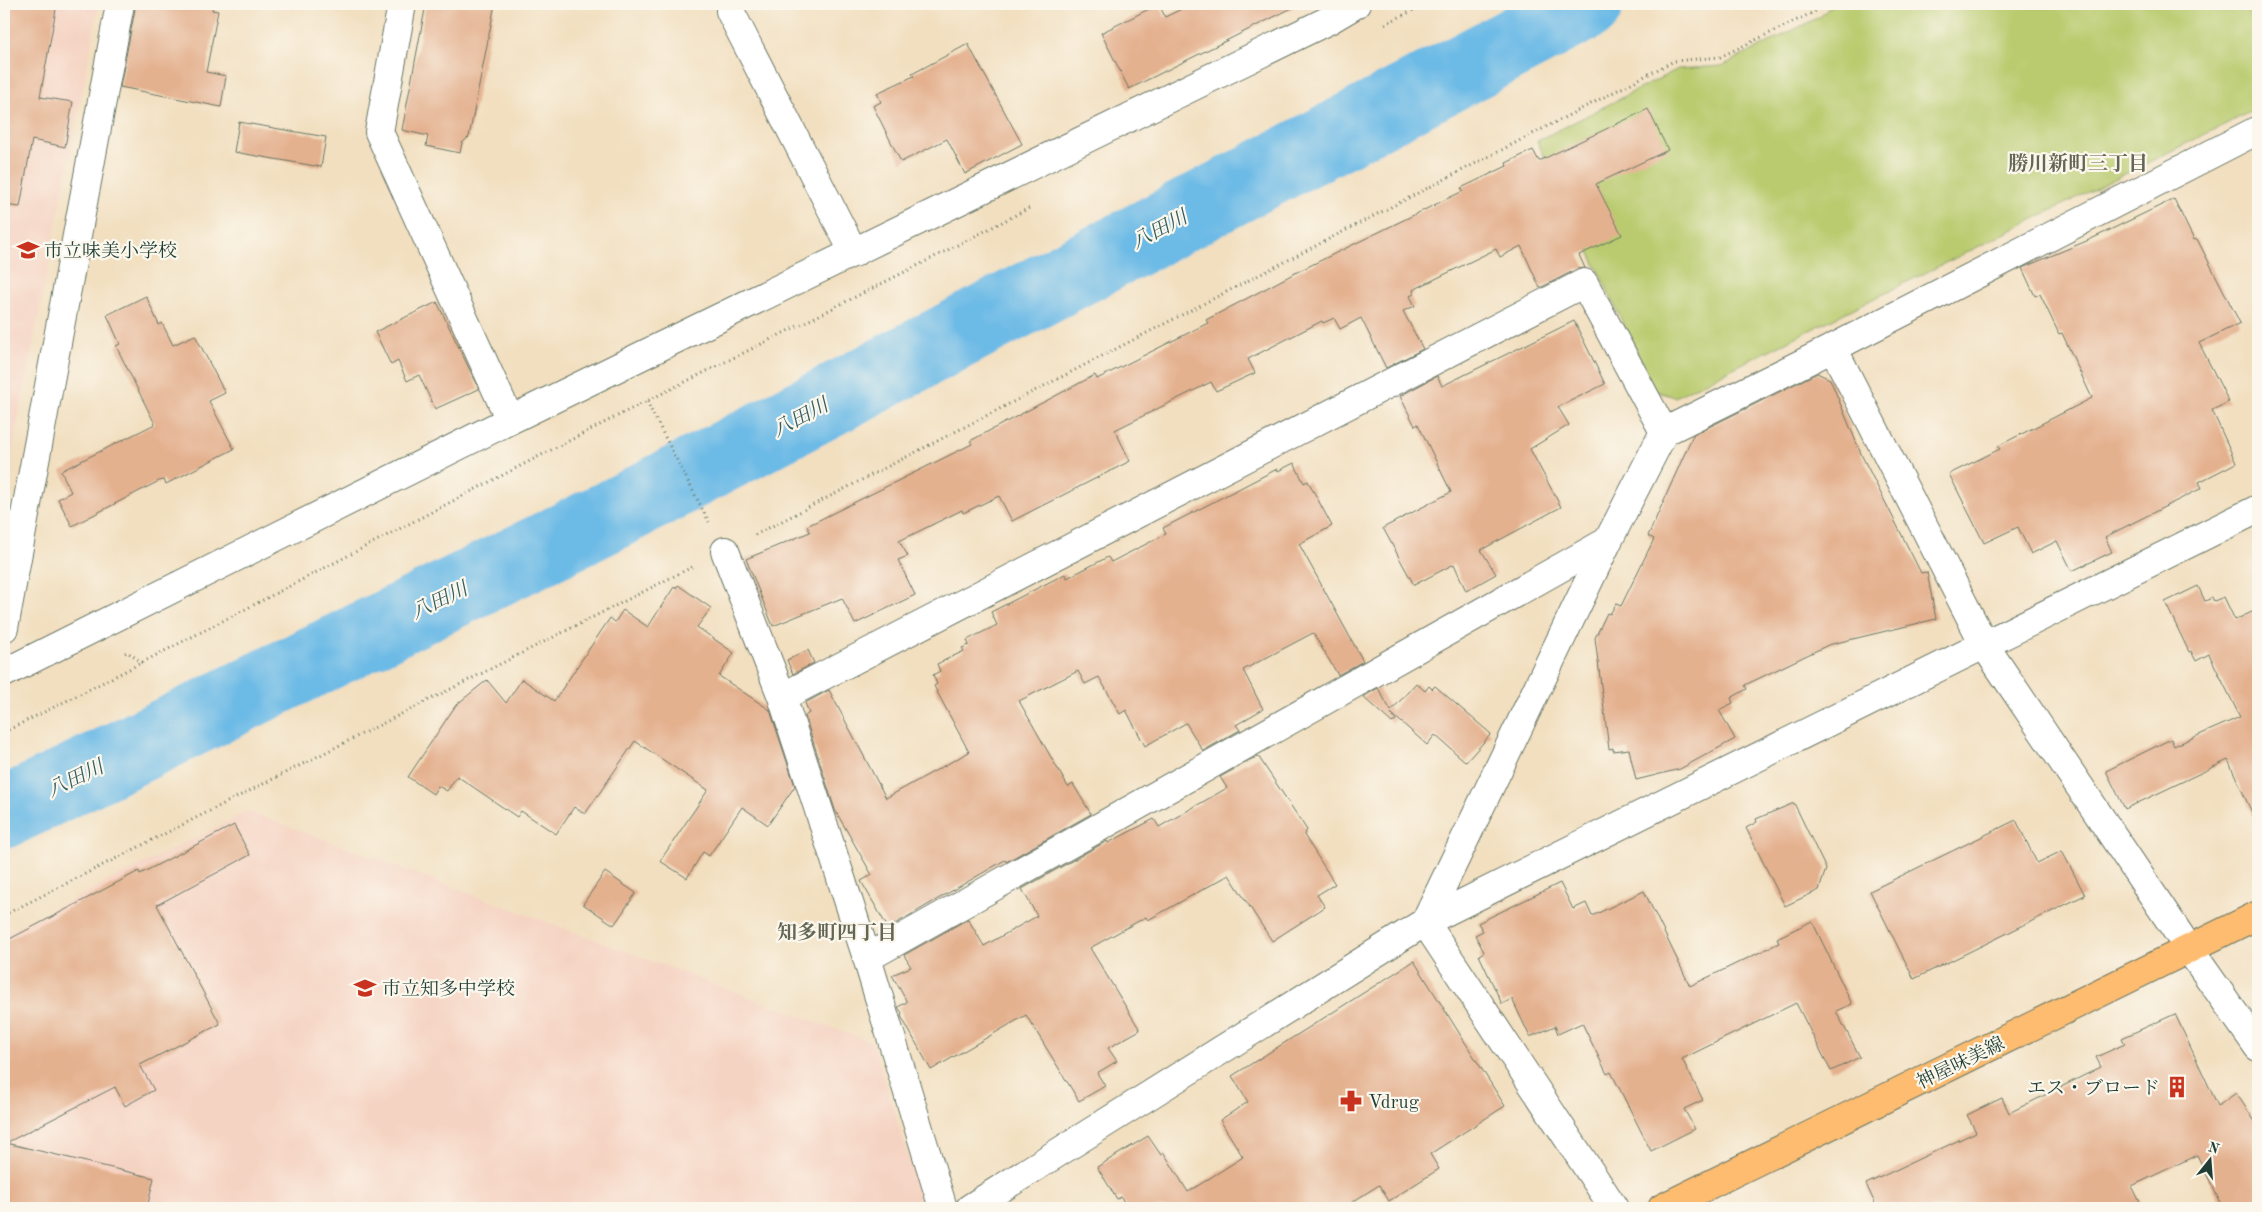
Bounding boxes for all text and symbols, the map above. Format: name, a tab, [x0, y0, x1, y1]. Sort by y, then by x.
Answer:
district label: 勝川新町三丁目	[2008, 152, 2148, 175]
water label: 八田川	[1128, 205, 1193, 254]
school or university icon: 市立味美小学校	[15, 237, 41, 263]
place label: 市立味美小学校	[44, 241, 177, 262]
water label: 八田川	[769, 393, 834, 442]
water label: 八田川	[408, 577, 473, 624]
water label: 八田川	[44, 755, 109, 802]
district label: 知多町四丁目	[777, 921, 897, 944]
school or university icon: 市立知多中学校	[352, 975, 378, 1001]
place label: 市立知多中学校	[382, 979, 515, 1000]
street label: 神屋味美線	[1913, 1033, 2008, 1094]
building icon: エス・ブロード	[2164, 1074, 2190, 1100]
place label: エス・ブロード	[2027, 1078, 2160, 1099]
pharmacy icon: Vdrug	[1338, 1088, 1364, 1114]
place label: Vdrug	[1368, 1094, 1420, 1113]
north arrow	[2184, 1134, 2234, 1184]
text: N	[2206, 1140, 2221, 1157]

